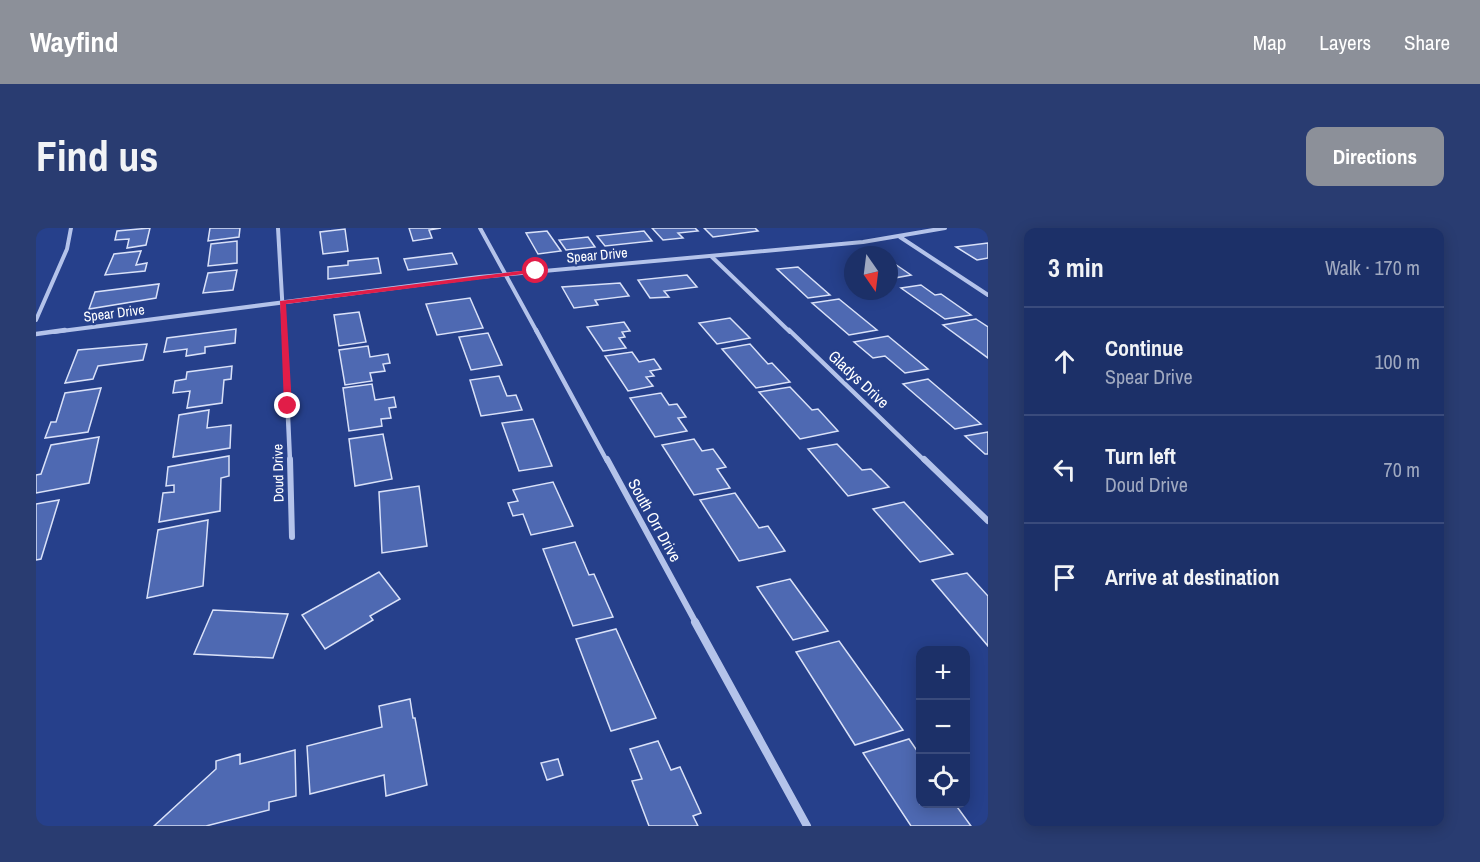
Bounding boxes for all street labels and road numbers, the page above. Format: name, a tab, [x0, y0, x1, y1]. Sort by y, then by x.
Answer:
street label: Spear Drive	[566, 243, 628, 267]
street label: Spear Drive	[83, 300, 145, 326]
street label: Gladys Drive	[824, 345, 894, 413]
street label: Doud Drive	[268, 444, 288, 502]
street label: South Orr Drive	[623, 474, 687, 566]

